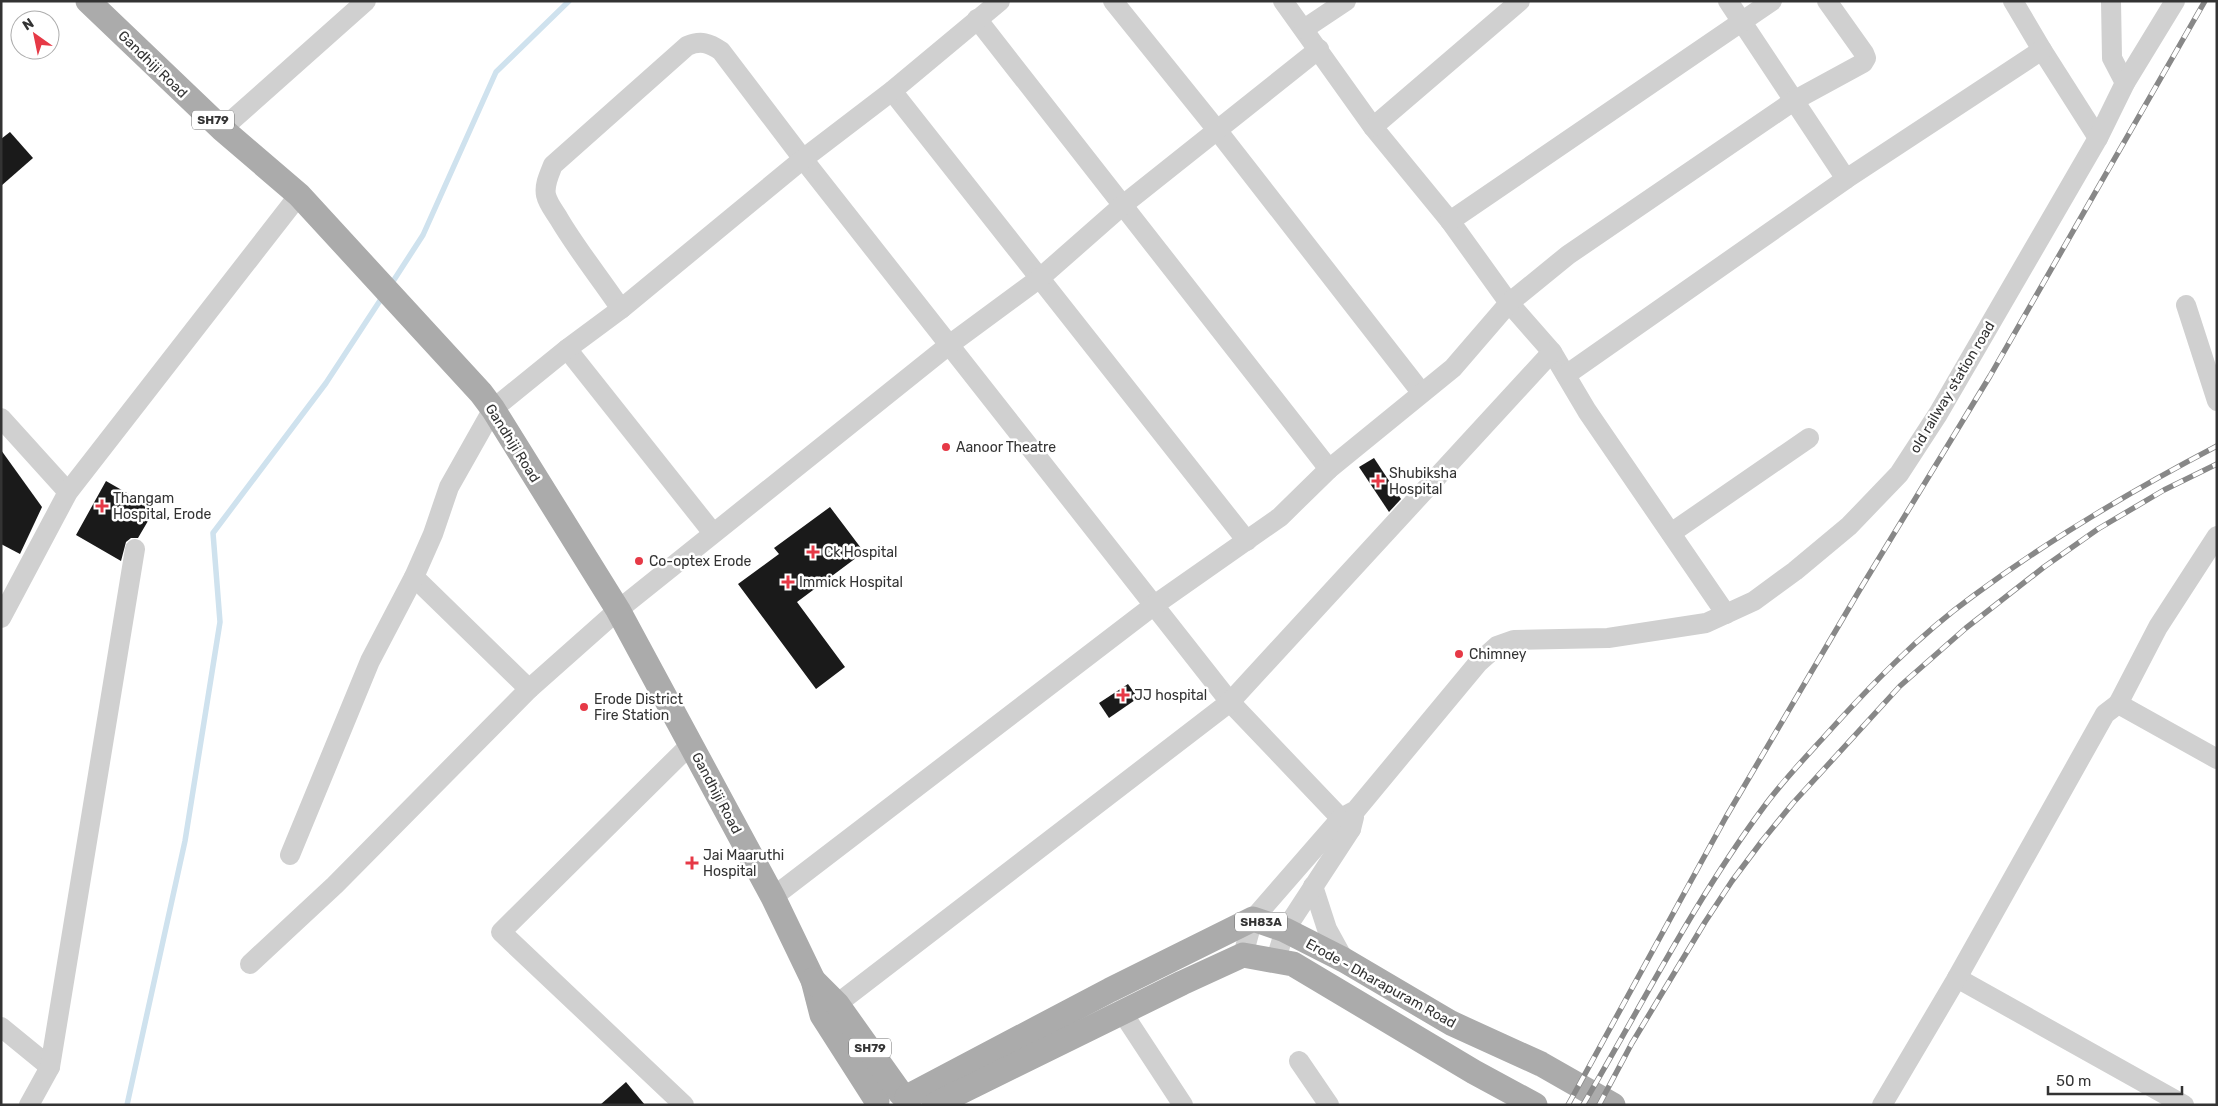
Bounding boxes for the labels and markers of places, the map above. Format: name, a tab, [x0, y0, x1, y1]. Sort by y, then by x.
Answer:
place label: Aanoor Theatre	[956, 439, 1056, 456]
marker: Aanoor Theatre	[940, 441, 952, 453]
place label: Shubiksha Hospital	[1389, 465, 1457, 498]
marker: Shubiksha Hospital	[1371, 474, 1385, 488]
place label: Thangam Hospital, Erode	[113, 490, 211, 523]
marker: Thangam Hospital, Erode	[95, 499, 109, 513]
place label: Ck Hospital	[824, 544, 897, 561]
marker: Ck Hospital	[806, 545, 820, 559]
place label: Co-optex Erode	[649, 553, 752, 570]
marker: Co-optex Erode	[633, 555, 645, 567]
place label: Immick Hospital	[799, 574, 903, 591]
marker: Immick Hospital	[781, 575, 795, 589]
place label: Chimney	[1469, 646, 1527, 663]
marker: Chimney	[1453, 648, 1465, 660]
place label: JJ hospital	[1134, 687, 1207, 704]
marker: JJ hospital	[1116, 688, 1130, 702]
place label: Erode District Fire Station	[594, 691, 683, 724]
marker: Erode District Fire Station	[578, 701, 590, 713]
place label: Jai Maaruthi Hospital	[703, 847, 784, 880]
marker: Jai Maaruthi Hospital	[685, 856, 699, 870]

